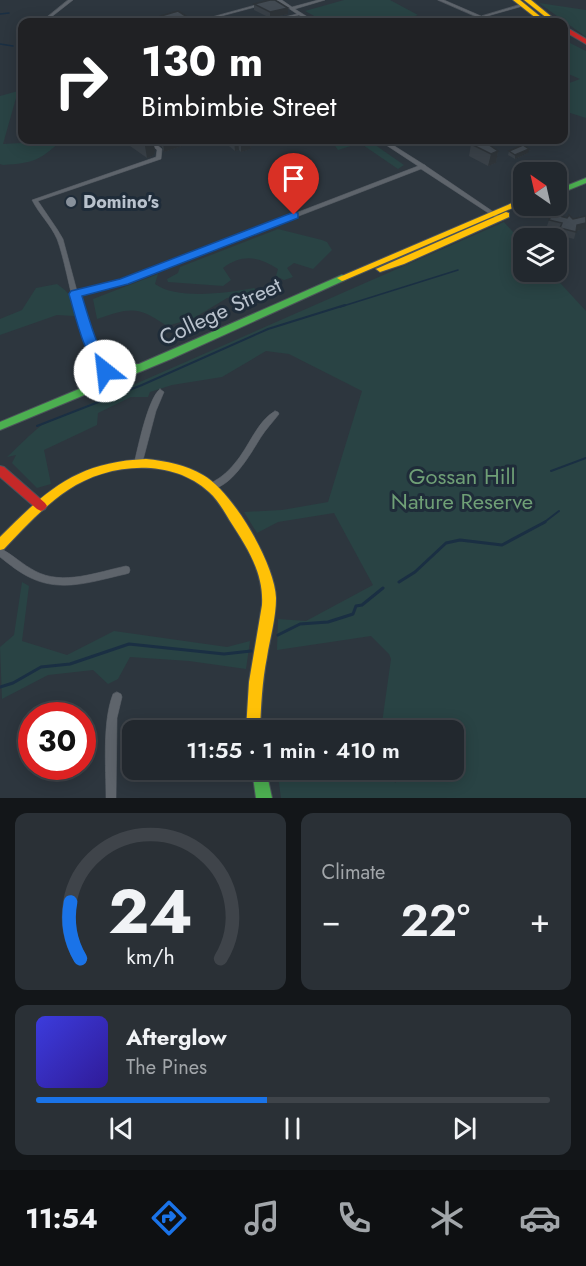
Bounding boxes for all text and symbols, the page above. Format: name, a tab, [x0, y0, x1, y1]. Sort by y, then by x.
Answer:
text: 130 m	[141, 31, 263, 92]
icon: right	[42, 42, 120, 120]
text: Bimbimbie Street	[141, 87, 336, 126]
pin	[268, 153, 319, 215]
icon: arrive	[277, 162, 310, 195]
north arrow	[513, 162, 567, 216]
map controls	[513, 162, 567, 282]
place label: Domino's	[83, 189, 159, 215]
marker: Domino's	[64, 195, 78, 209]
button: layers	[513, 228, 567, 282]
street label: College Street	[154, 268, 287, 353]
position arrow	[73, 339, 137, 403]
park label: Gossan Hill Nature Reserve	[391, 460, 533, 517]
speed limit sign: 30	[18, 702, 96, 780]
text: 11:55 · 1 min · 410 m	[186, 734, 400, 766]
text: Climate	[322, 858, 385, 887]
text: 24	[108, 866, 192, 956]
text: 22°	[400, 888, 470, 953]
text: −	[322, 897, 341, 944]
text: +	[530, 897, 550, 944]
text: km/h	[126, 941, 174, 972]
text: Afterglow	[126, 1021, 227, 1053]
text: The Pines	[126, 1053, 207, 1082]
icon: previous	[105, 1112, 138, 1145]
icon: pause	[276, 1112, 309, 1145]
icon: next	[448, 1112, 481, 1145]
icon: directions	[148, 1197, 190, 1239]
icon: music	[241, 1197, 283, 1239]
icon: phone	[333, 1197, 375, 1239]
icon: climate	[426, 1197, 468, 1239]
icon: car	[519, 1197, 561, 1239]
text: 11:54	[25, 1199, 98, 1238]

